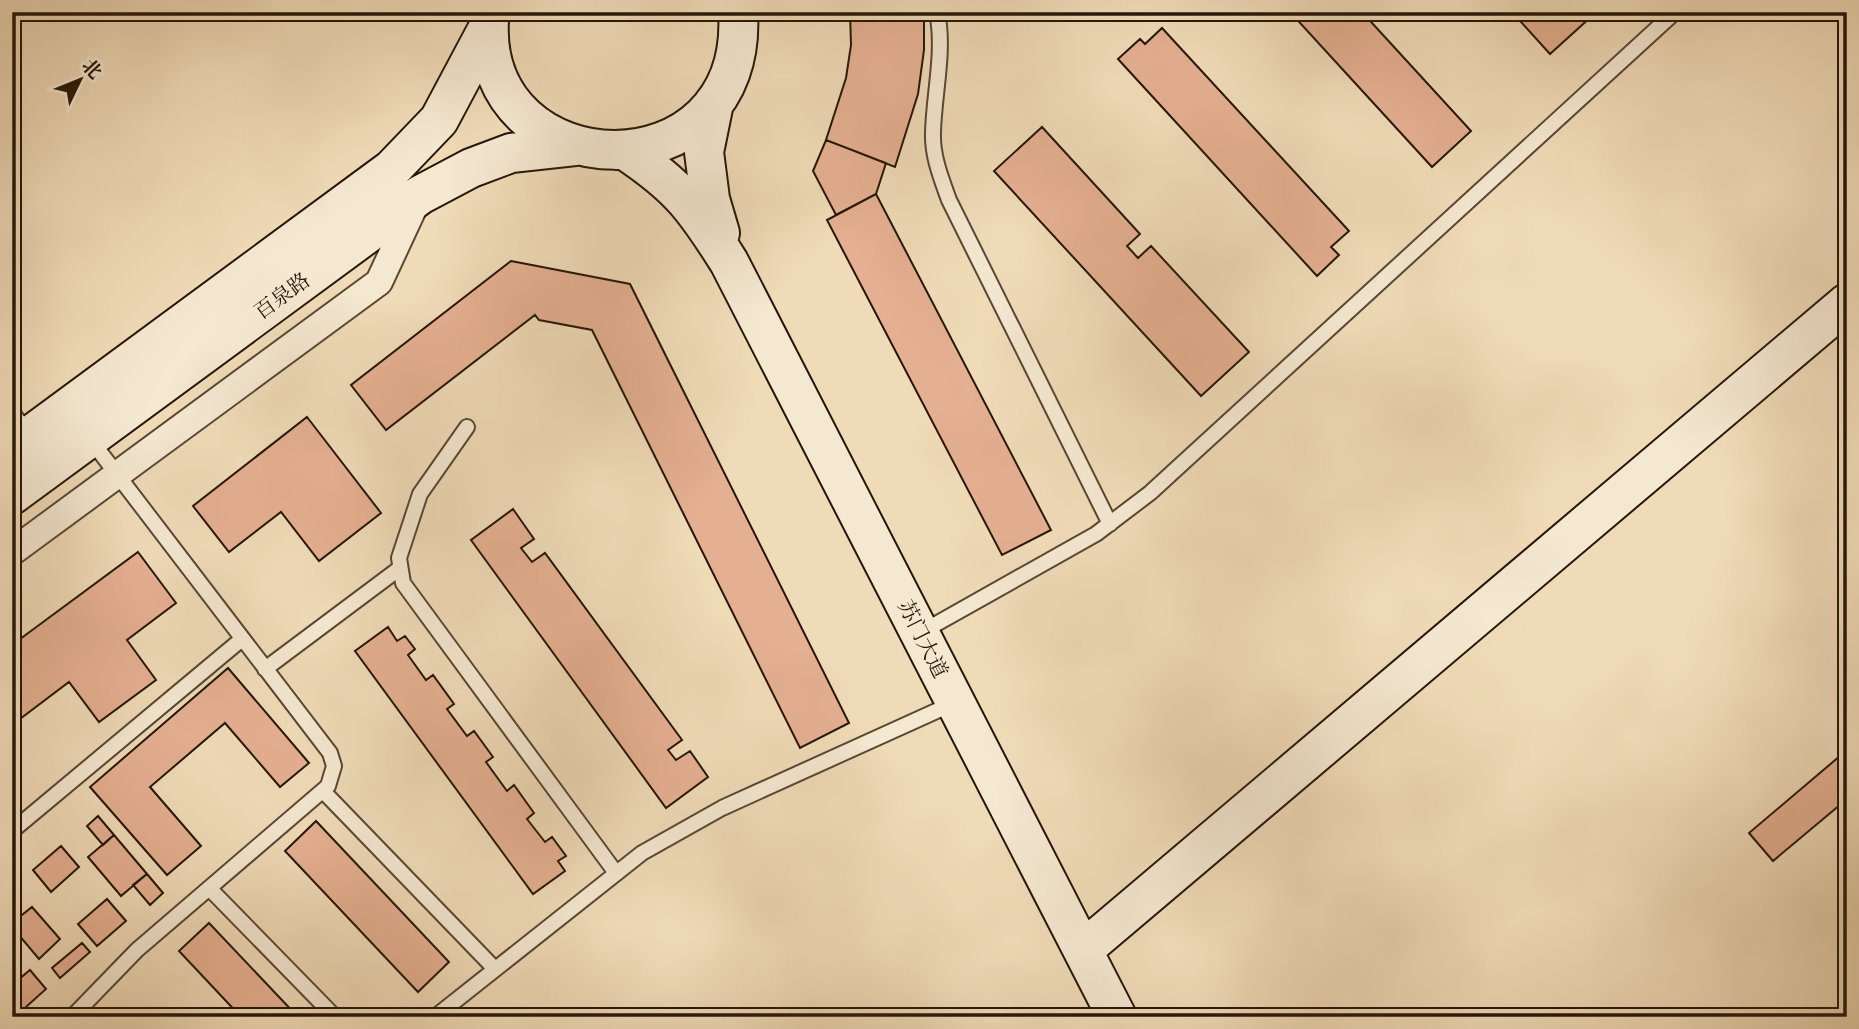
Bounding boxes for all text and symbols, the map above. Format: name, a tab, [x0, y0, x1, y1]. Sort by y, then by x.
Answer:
north arrow	[46, 46, 116, 116]
text: 北	[77, 55, 106, 84]
street label: 百泉路	[249, 268, 315, 324]
street label: 苏门大道	[893, 596, 953, 682]

